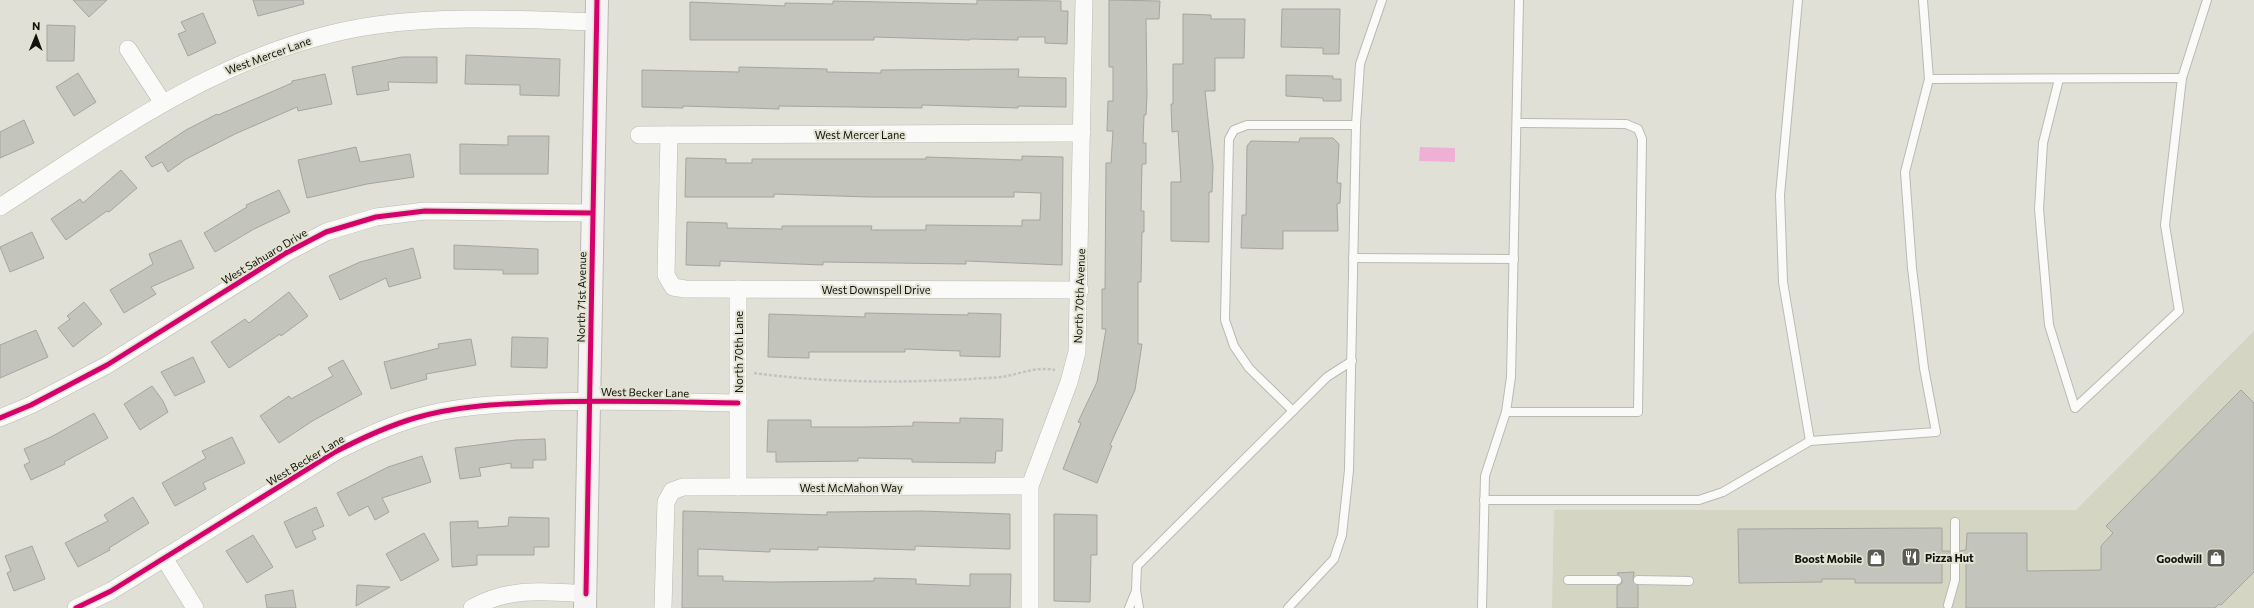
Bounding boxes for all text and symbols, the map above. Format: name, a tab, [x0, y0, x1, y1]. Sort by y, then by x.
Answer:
north arrow	[16, 16, 56, 56]
text: N	[32, 19, 40, 32]
street label: West Mercer Lane	[223, 33, 313, 77]
street label: West Mercer Lane	[815, 128, 905, 141]
street label: West Sahuaro Drive	[219, 225, 309, 287]
street label: North 70th Avenue	[1071, 248, 1087, 344]
street label: North 71st Avenue	[574, 251, 588, 343]
street label: West Downspell Drive	[821, 283, 931, 296]
street label: North 70th Lane	[732, 311, 745, 393]
street label: West Becker Lane	[601, 385, 689, 399]
street label: West Becker Lane	[264, 432, 346, 488]
street label: West McMahon Way	[799, 481, 903, 494]
restaurant icon: Pizza Hut	[1900, 546, 1922, 568]
shop icon: Boost Mobile	[1865, 547, 1887, 569]
shop icon: Goodwill	[2205, 547, 2227, 569]
place label: Pizza Hut	[1925, 551, 1974, 564]
place label: Boost Mobile	[1794, 552, 1862, 565]
place label: Goodwill	[2156, 552, 2202, 565]

